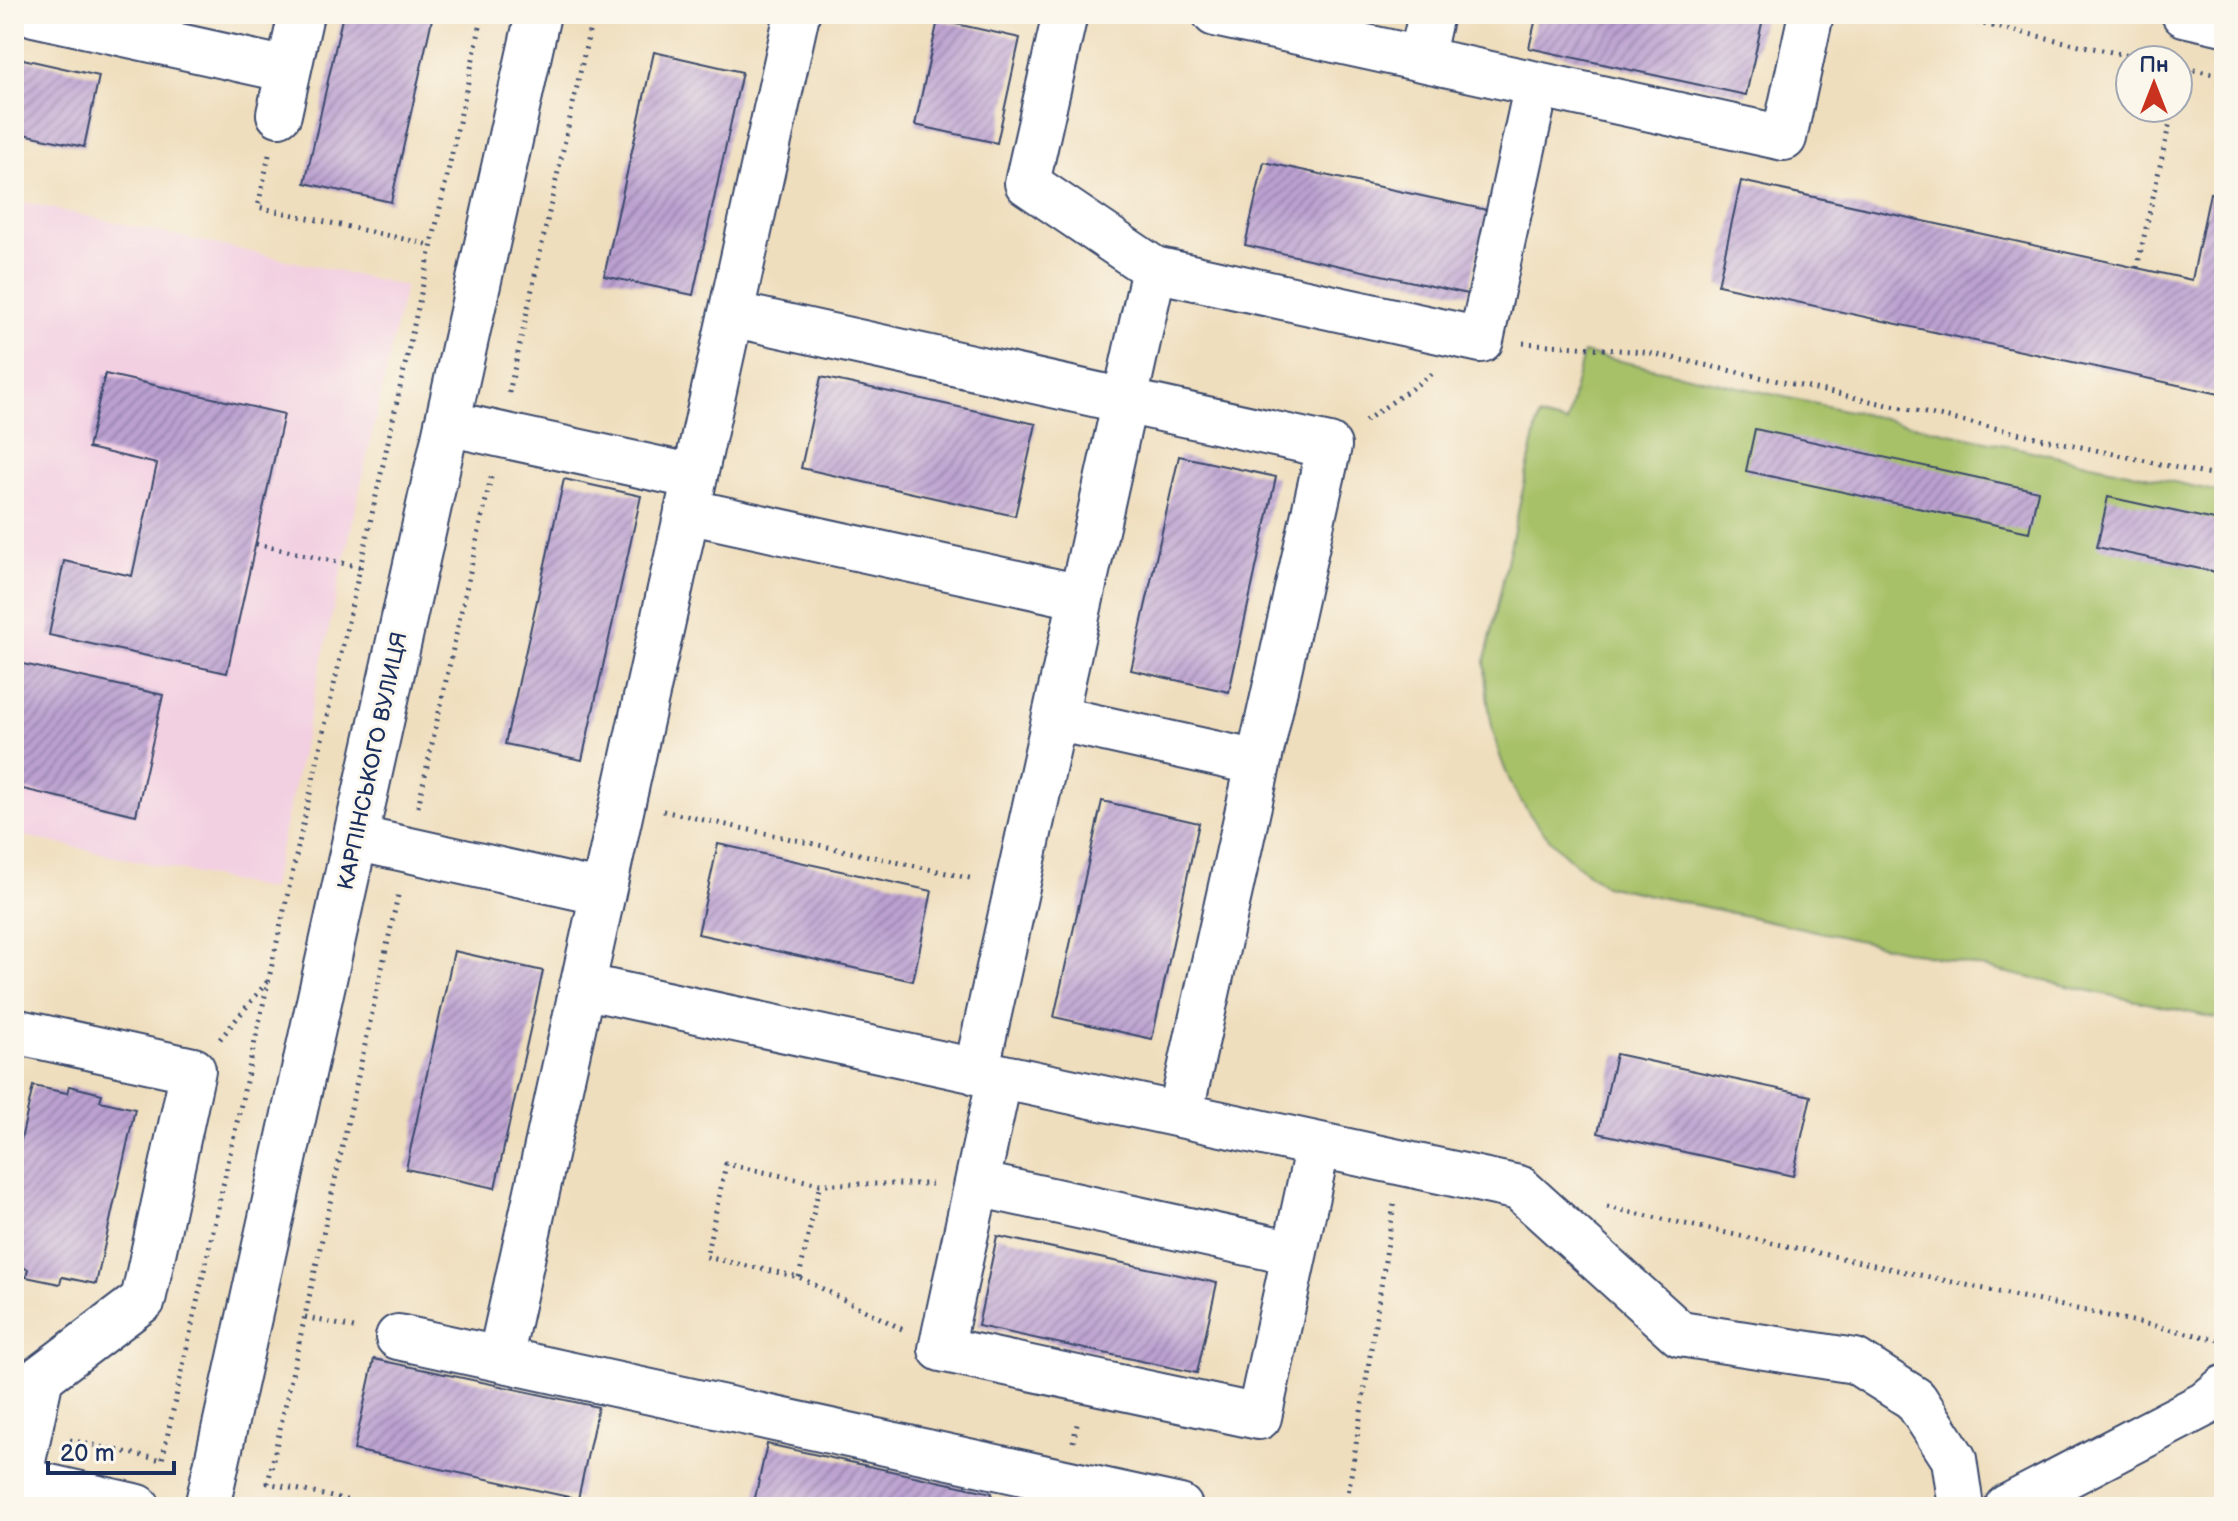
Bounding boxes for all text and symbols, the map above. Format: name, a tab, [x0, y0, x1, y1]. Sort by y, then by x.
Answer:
north arrow	[2114, 44, 2194, 124]
text: Пн	[2139, 52, 2169, 79]
street label: КАРПІНСЬКОГО ВУЛИЦЯ	[332, 630, 414, 892]
scale bar	[48, 1425, 174, 1475]
text: 20 m	[60, 1439, 115, 1468]

